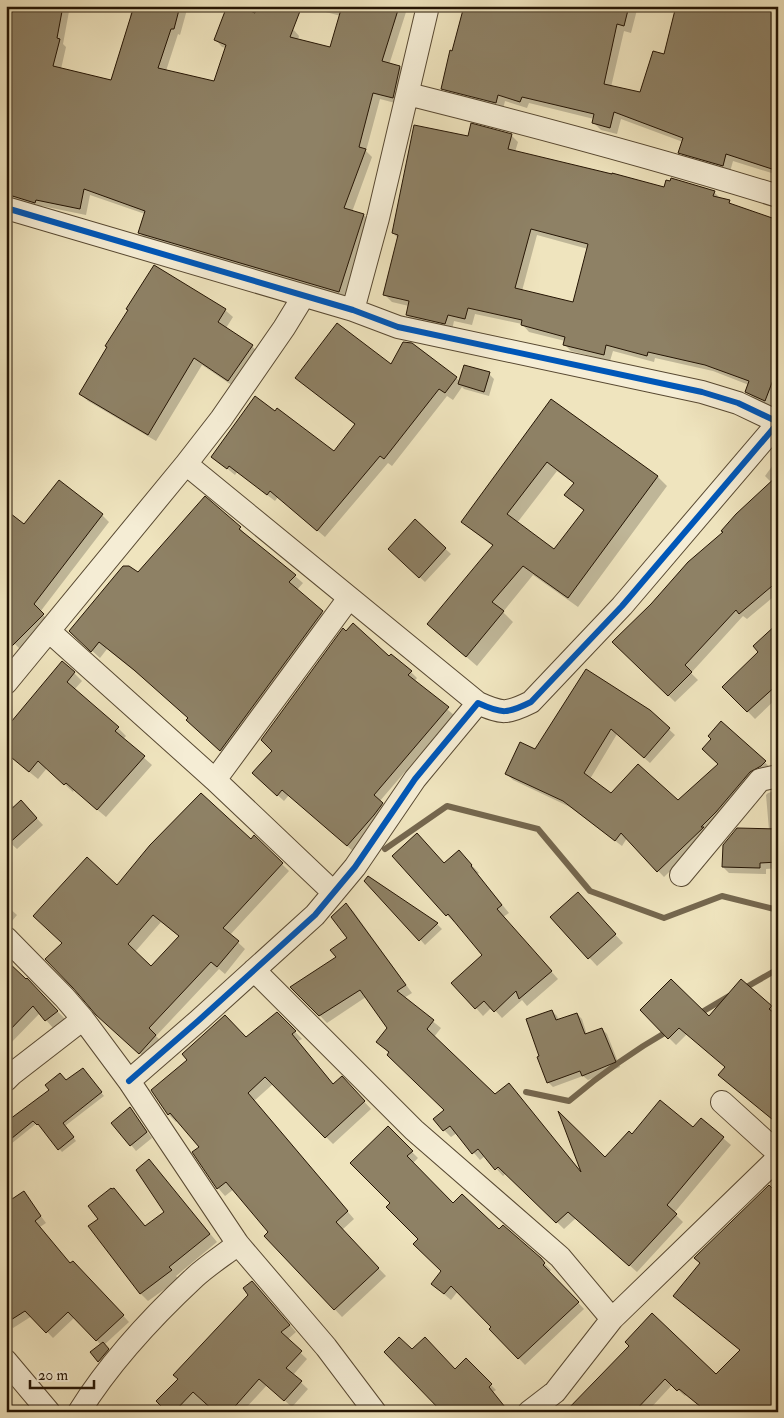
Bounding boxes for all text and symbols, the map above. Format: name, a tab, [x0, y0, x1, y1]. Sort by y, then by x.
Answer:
scale bar	[30, 1358, 94, 1390]
text: 20 m	[38, 1366, 68, 1385]

